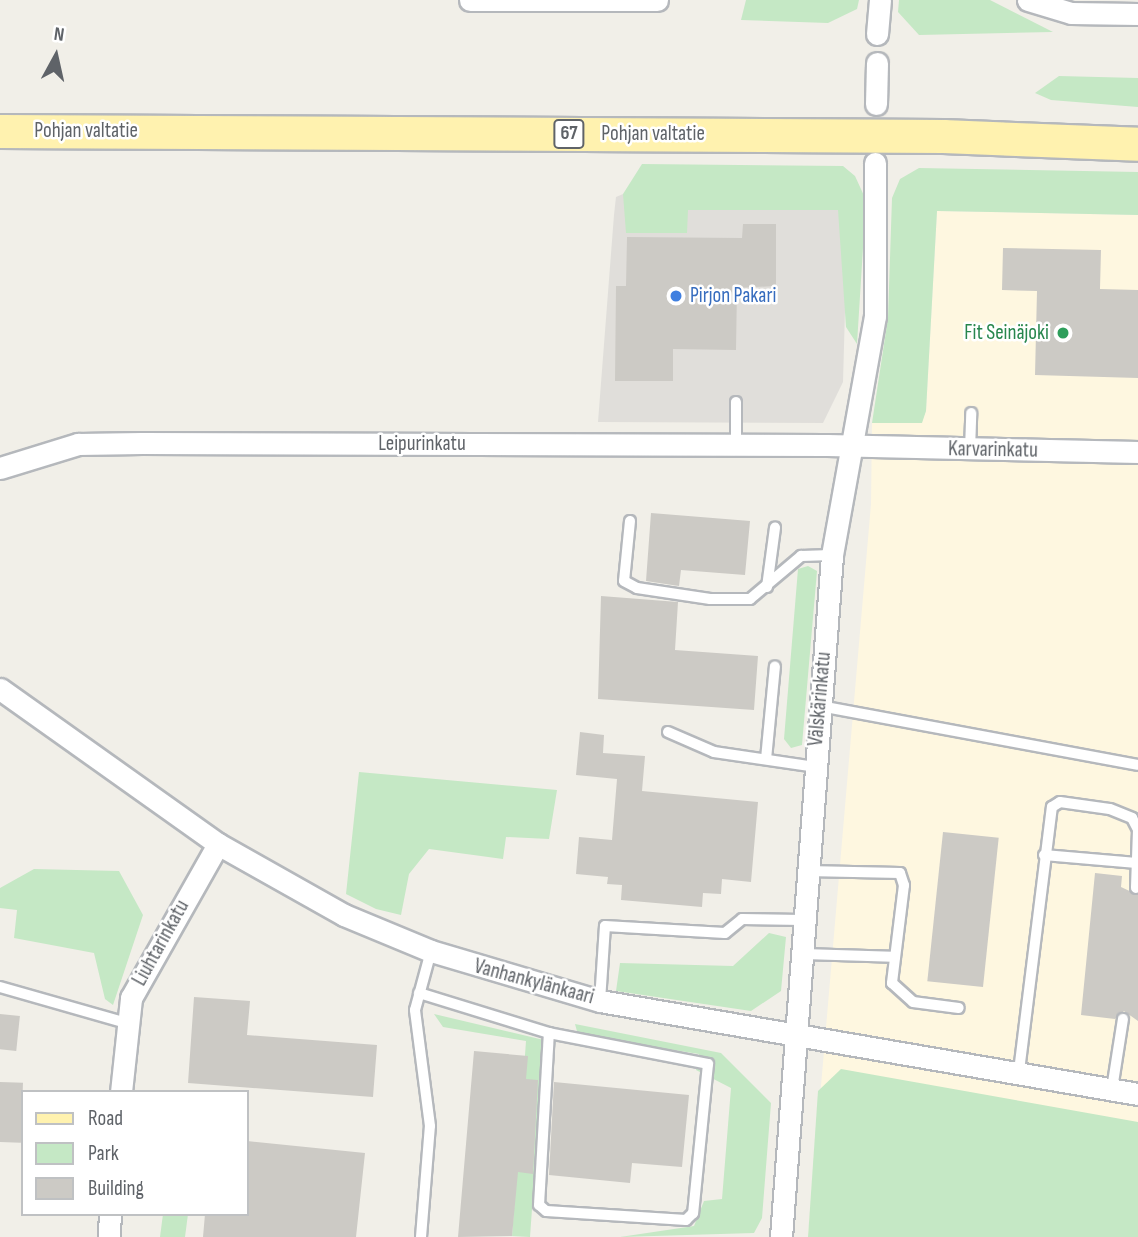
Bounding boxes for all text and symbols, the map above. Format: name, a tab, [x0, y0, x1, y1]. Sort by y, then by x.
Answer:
north arrow	[21, 21, 91, 91]
text: N	[52, 23, 66, 47]
street label: Pohjan valtatie	[34, 118, 138, 144]
road number: 67	[553, 118, 585, 150]
street label: Pohjan valtatie	[601, 121, 705, 147]
place label: Pirjon Pakari	[690, 283, 776, 309]
marker: Pirjon Pakari	[668, 288, 684, 304]
place label: Fit Seinäjoki	[964, 320, 1049, 346]
marker: Fit Seinäjoki	[1055, 325, 1071, 341]
street label: Leipurinkatu	[378, 431, 466, 457]
street label: Karvarinkatu	[948, 437, 1038, 463]
street label: Välskärinkatu	[803, 651, 837, 747]
street label: Liuhtarinkatu	[127, 896, 195, 990]
street label: Vanhankylänkaari	[471, 954, 597, 1010]
legend	[21, 1090, 248, 1216]
text: Road	[88, 1106, 123, 1131]
text: Park	[88, 1141, 119, 1166]
text: Building	[88, 1176, 144, 1201]

